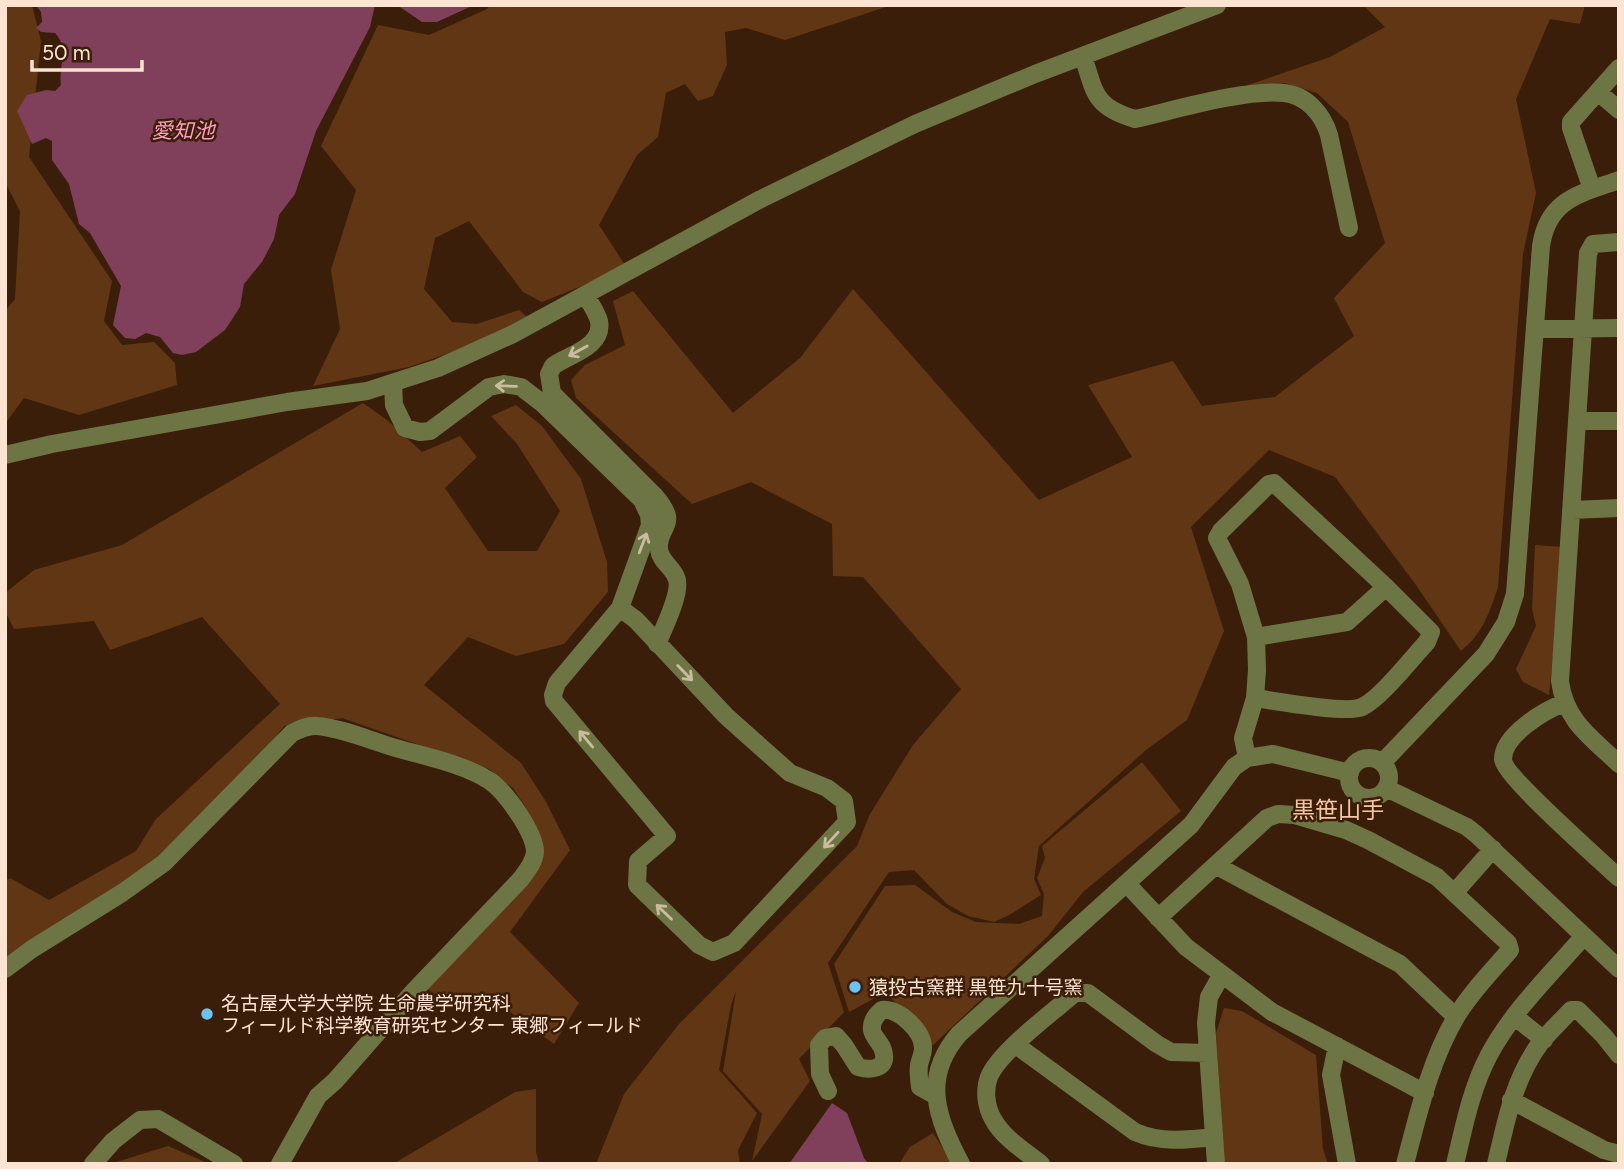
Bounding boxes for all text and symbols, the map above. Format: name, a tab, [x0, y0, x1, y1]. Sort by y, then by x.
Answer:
scale bar	[32, 28, 142, 72]
text: 50 m	[42, 40, 91, 65]
water label: 愛知池	[152, 118, 216, 143]
one-way arrow	[569, 344, 589, 358]
one-way arrow	[495, 379, 518, 392]
one-way arrow	[638, 533, 651, 555]
one-way arrow	[677, 664, 694, 681]
one-way arrow	[578, 730, 594, 748]
district label: 黒笹山手	[1292, 796, 1384, 824]
one-way arrow	[822, 831, 839, 848]
one-way arrow	[656, 903, 673, 920]
place label: 猿投古窯群 黒笹九十号窯	[869, 976, 1083, 999]
marker: 猿投古窯群 黒笹九十号窯	[847, 979, 863, 995]
place label: 名古屋大学大学院 生命農学研究科 フィールド科学教育研究センター 東郷フィールド	[221, 992, 643, 1037]
marker: 名古屋大学大学院 生命農学研究科 フィールド科学教育研究センター 東郷フィールド	[199, 1006, 215, 1022]

